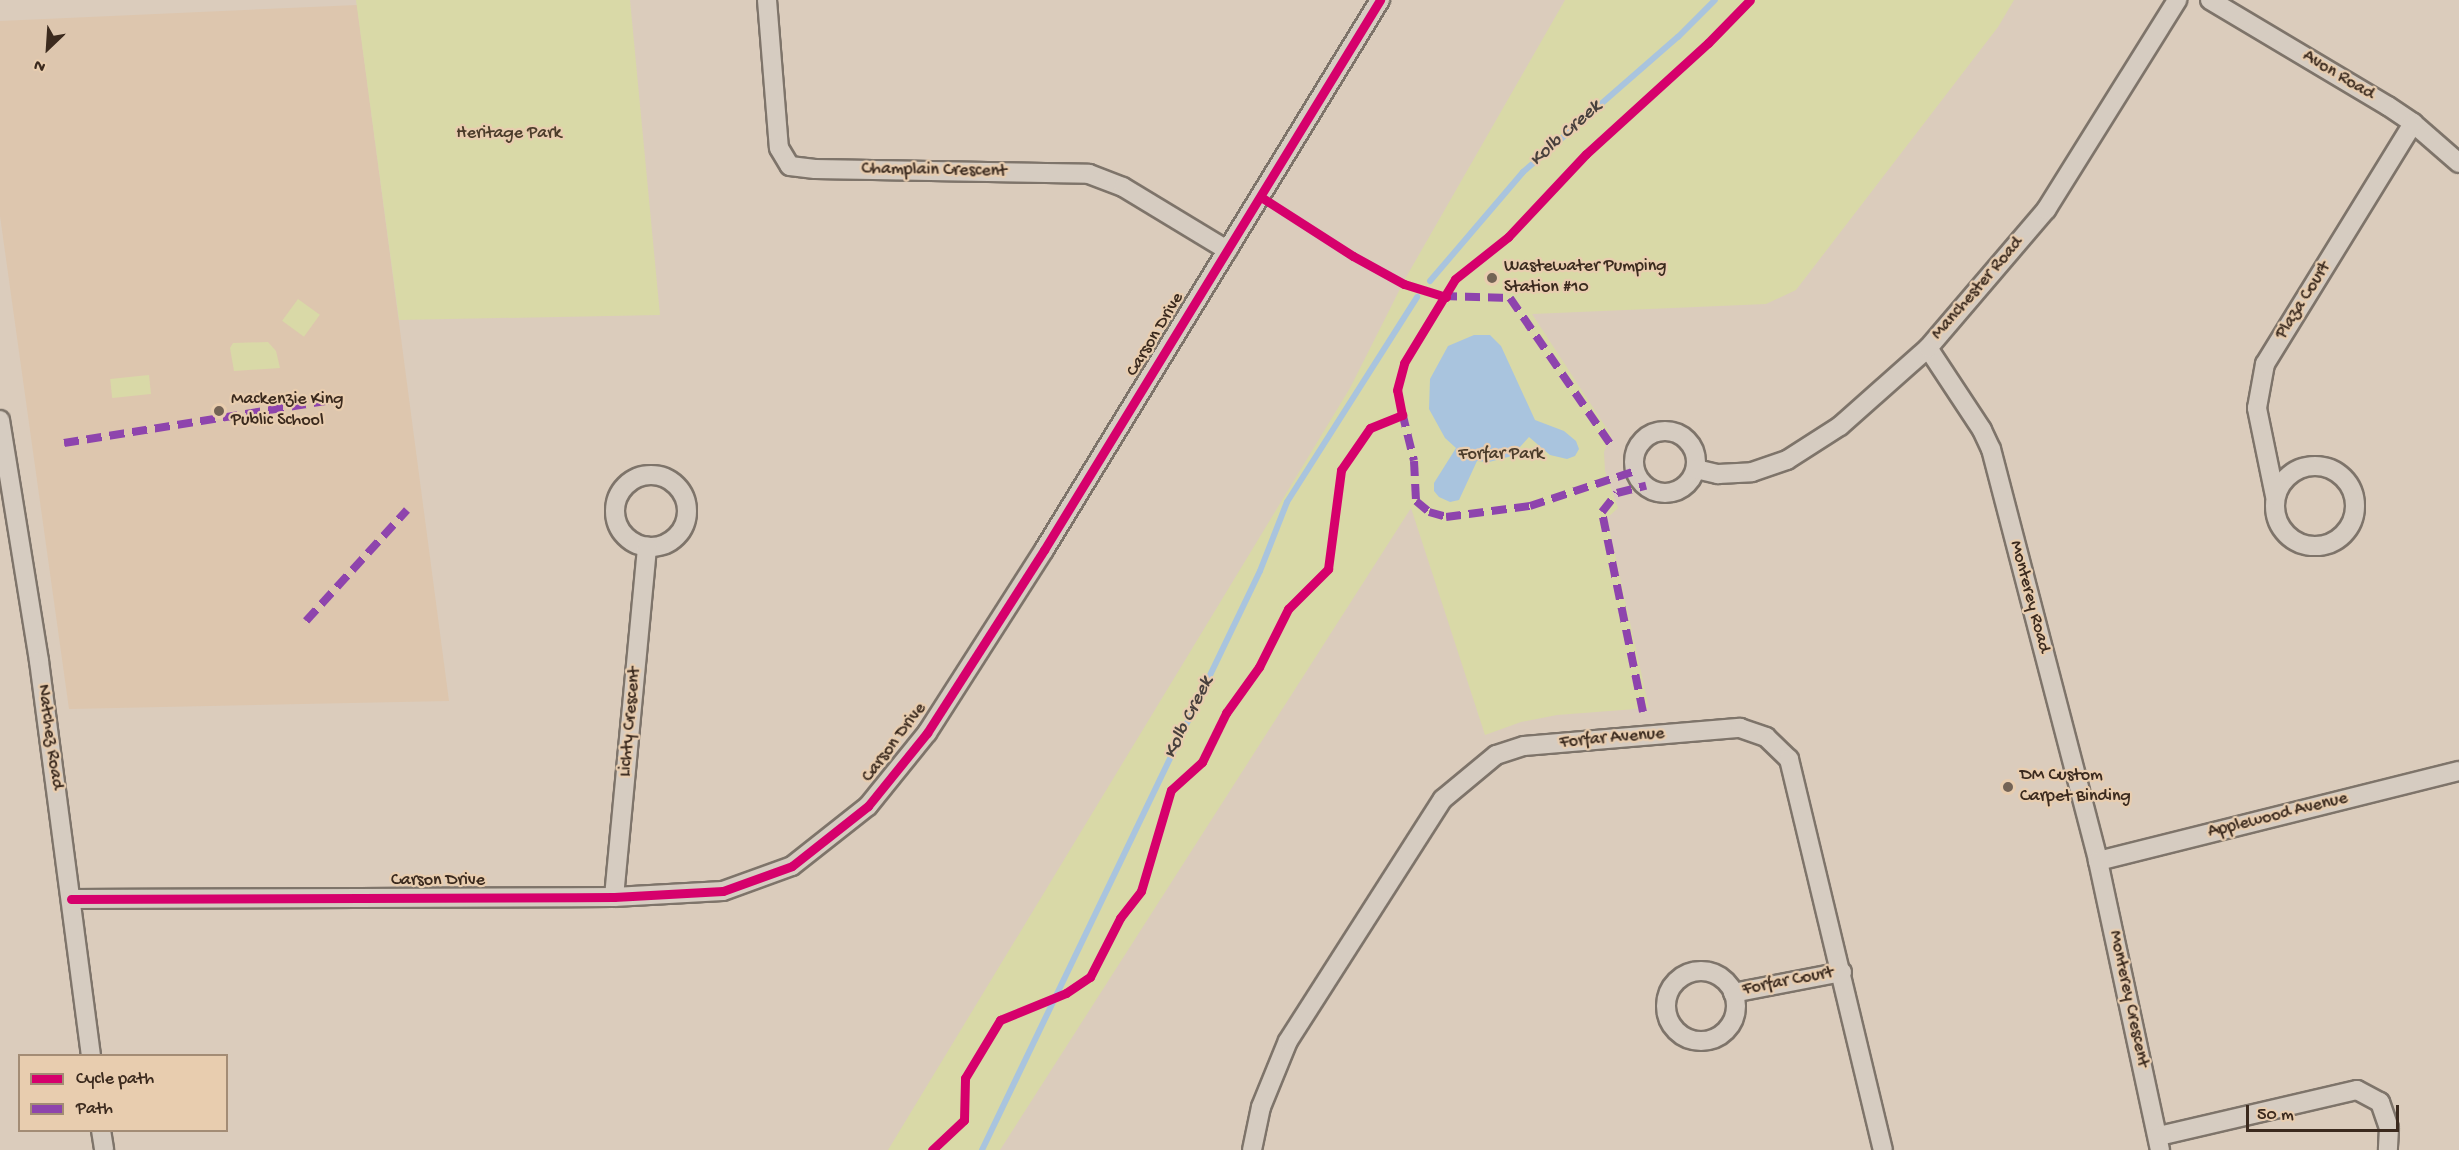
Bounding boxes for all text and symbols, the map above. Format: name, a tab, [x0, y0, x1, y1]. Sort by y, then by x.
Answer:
north arrow	[18, 18, 78, 78]
street label: Avon Road	[2298, 46, 2378, 106]
text: N	[31, 54, 49, 76]
water label: Kolb Creek	[1525, 95, 1607, 173]
park label: Heritage Park	[456, 123, 562, 145]
street label: Champlain Crescent	[861, 159, 1007, 183]
street label: Manchester Road	[1927, 233, 2029, 345]
place label: Wastewater Pumping Station #10	[1504, 257, 1666, 300]
street label: Plaza Court	[2272, 258, 2336, 344]
marker: Wastewater Pumping Station #10	[1485, 271, 1499, 285]
street label: Carson Drive	[1122, 289, 1190, 381]
place label: Mackenzie King Public School	[231, 390, 343, 432]
marker: Mackenzie King Public School	[212, 404, 226, 418]
park label: Forfar Park	[1458, 444, 1544, 466]
street label: Monterey Road	[2004, 539, 2054, 655]
street label: Lichty Crescent	[615, 666, 647, 778]
water label: Kolb Creek	[1159, 673, 1219, 763]
street label: Natchez Road	[31, 683, 67, 791]
street label: Carson Drive	[858, 699, 932, 787]
street label: Forfar Avenue	[1559, 724, 1665, 754]
place label: DM Custom Carpet Binding	[2020, 766, 2131, 808]
marker: DM Custom Carpet Binding	[2001, 780, 2015, 794]
street label: Applewood Avenue	[2206, 788, 2350, 844]
street label: Carson Drive	[391, 870, 485, 892]
street label: Monterey Crescent	[2103, 929, 2153, 1069]
street label: Forfar Court	[1741, 963, 1835, 1001]
legend	[18, 1054, 228, 1132]
text: Cycle path	[76, 1069, 154, 1090]
scale bar	[2249, 1093, 2402, 1131]
text: Path	[76, 1099, 113, 1120]
text: 50 m	[2257, 1105, 2294, 1126]

